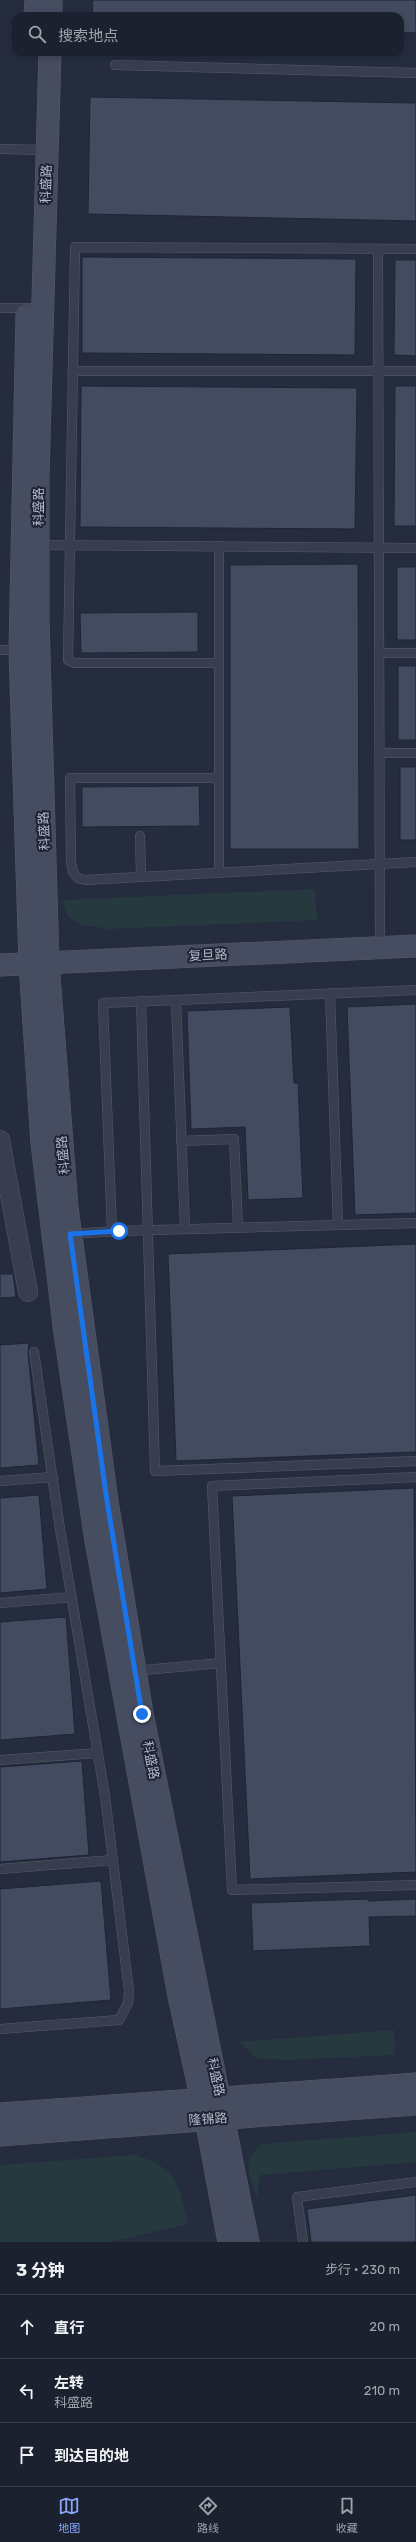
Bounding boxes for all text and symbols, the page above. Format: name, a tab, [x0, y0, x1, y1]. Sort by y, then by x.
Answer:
search box	[12, 12, 404, 56]
icon: search	[26, 23, 48, 45]
text: 搜索地点	[58, 27, 118, 45]
street label: 科盛路	[38, 164, 54, 204]
street label: 科盛路	[31, 487, 46, 527]
street label: 科盛路	[36, 811, 52, 851]
street label: 复旦路	[188, 946, 228, 964]
street label: 科盛路	[54, 1135, 72, 1175]
route start	[110, 1222, 128, 1240]
route end	[133, 1705, 151, 1723]
street label: 科盛路	[140, 1739, 162, 1781]
street label: 科盛路	[205, 2056, 227, 2098]
street label: 隆锦路	[188, 2110, 228, 2128]
text: 3 分钟	[16, 2260, 65, 2280]
text: 步行 · 230 m	[325, 2262, 400, 2277]
icon: ahead	[16, 2316, 38, 2338]
text: 直行	[54, 2319, 84, 2337]
text: 20 m	[369, 2319, 400, 2334]
text: 左转	[54, 2374, 84, 2392]
icon: left	[16, 2380, 38, 2402]
text: 210 m	[364, 2383, 400, 2398]
text: 科盛路	[54, 2395, 93, 2410]
icon: arrive	[16, 2444, 38, 2466]
text: 到达目的地	[54, 2447, 129, 2465]
tab: 地图	[58, 2495, 80, 2535]
tab: 路线	[197, 2495, 219, 2535]
tab: 收藏	[336, 2495, 358, 2535]

